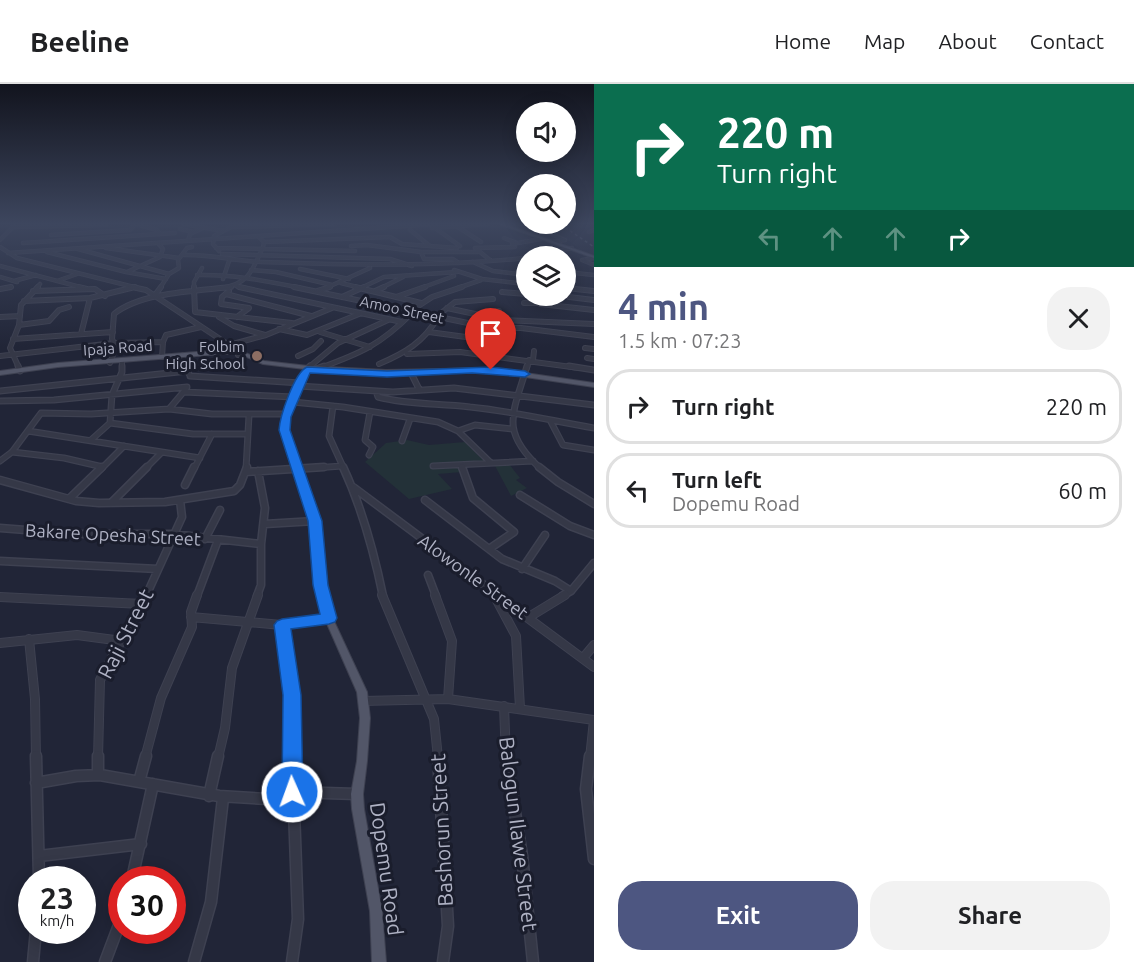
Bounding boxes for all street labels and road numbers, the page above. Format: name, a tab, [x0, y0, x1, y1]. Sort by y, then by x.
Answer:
street label: Amoo Street	[358, 292, 446, 327]
street label: Ipaja Road	[83, 337, 153, 358]
street label: Bakare Opesha Street	[25, 519, 201, 549]
street label: Alowonle Street	[415, 530, 532, 623]
street label: Raji Street	[92, 585, 158, 682]
street label: Balogun Ilawe Street	[495, 735, 543, 933]
street label: Bashorun Street	[425, 753, 457, 907]
street label: Dopemu Road	[366, 801, 408, 937]

